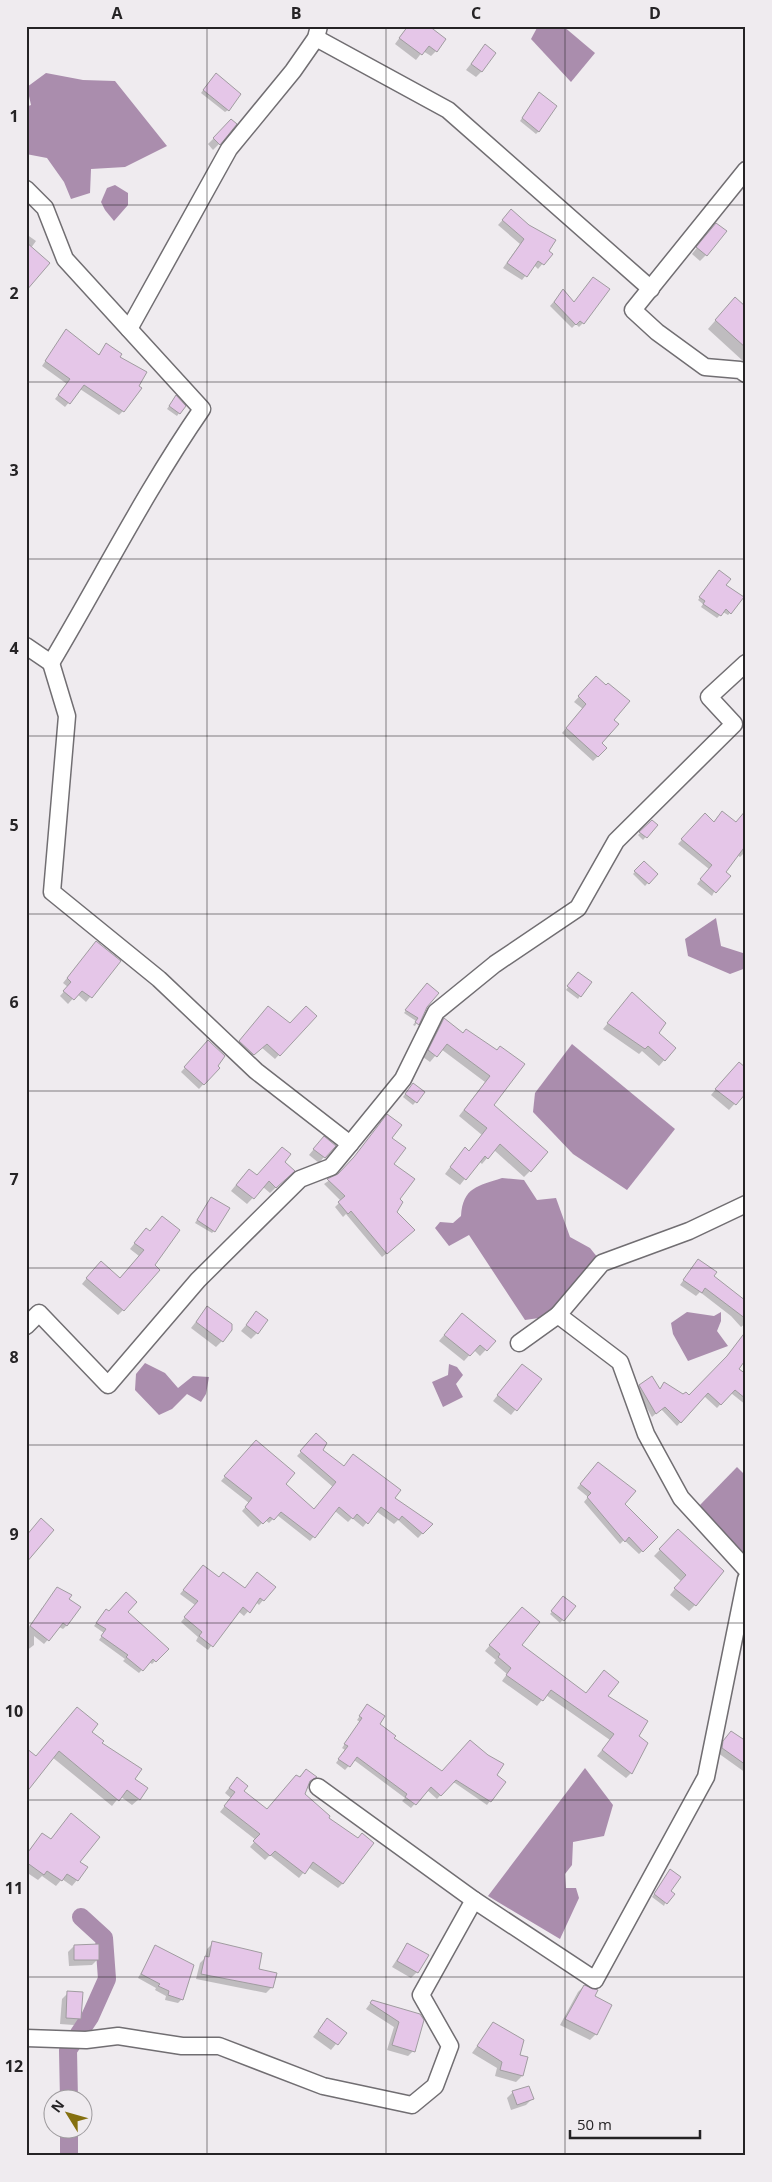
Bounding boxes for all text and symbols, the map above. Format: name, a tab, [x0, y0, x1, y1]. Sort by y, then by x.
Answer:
text: A	[111, 2, 123, 24]
text: B	[291, 2, 301, 24]
text: C	[471, 2, 481, 24]
text: D	[649, 2, 661, 24]
text: 1	[9, 105, 19, 127]
text: 2	[9, 282, 19, 304]
text: 3	[9, 459, 19, 481]
text: 4	[9, 637, 19, 659]
text: 5	[9, 814, 19, 836]
text: 6	[9, 991, 19, 1013]
text: 7	[9, 1168, 19, 1190]
text: 8	[9, 1346, 19, 1368]
text: 9	[9, 1523, 19, 1545]
text: 10	[5, 1700, 23, 1722]
text: 11	[5, 1877, 23, 1899]
text: 12	[5, 2055, 23, 2077]
north arrow	[42, 2090, 92, 2140]
text: N	[46, 2096, 68, 2116]
scale bar	[570, 2107, 700, 2139]
text: 50 m	[577, 2114, 612, 2134]

